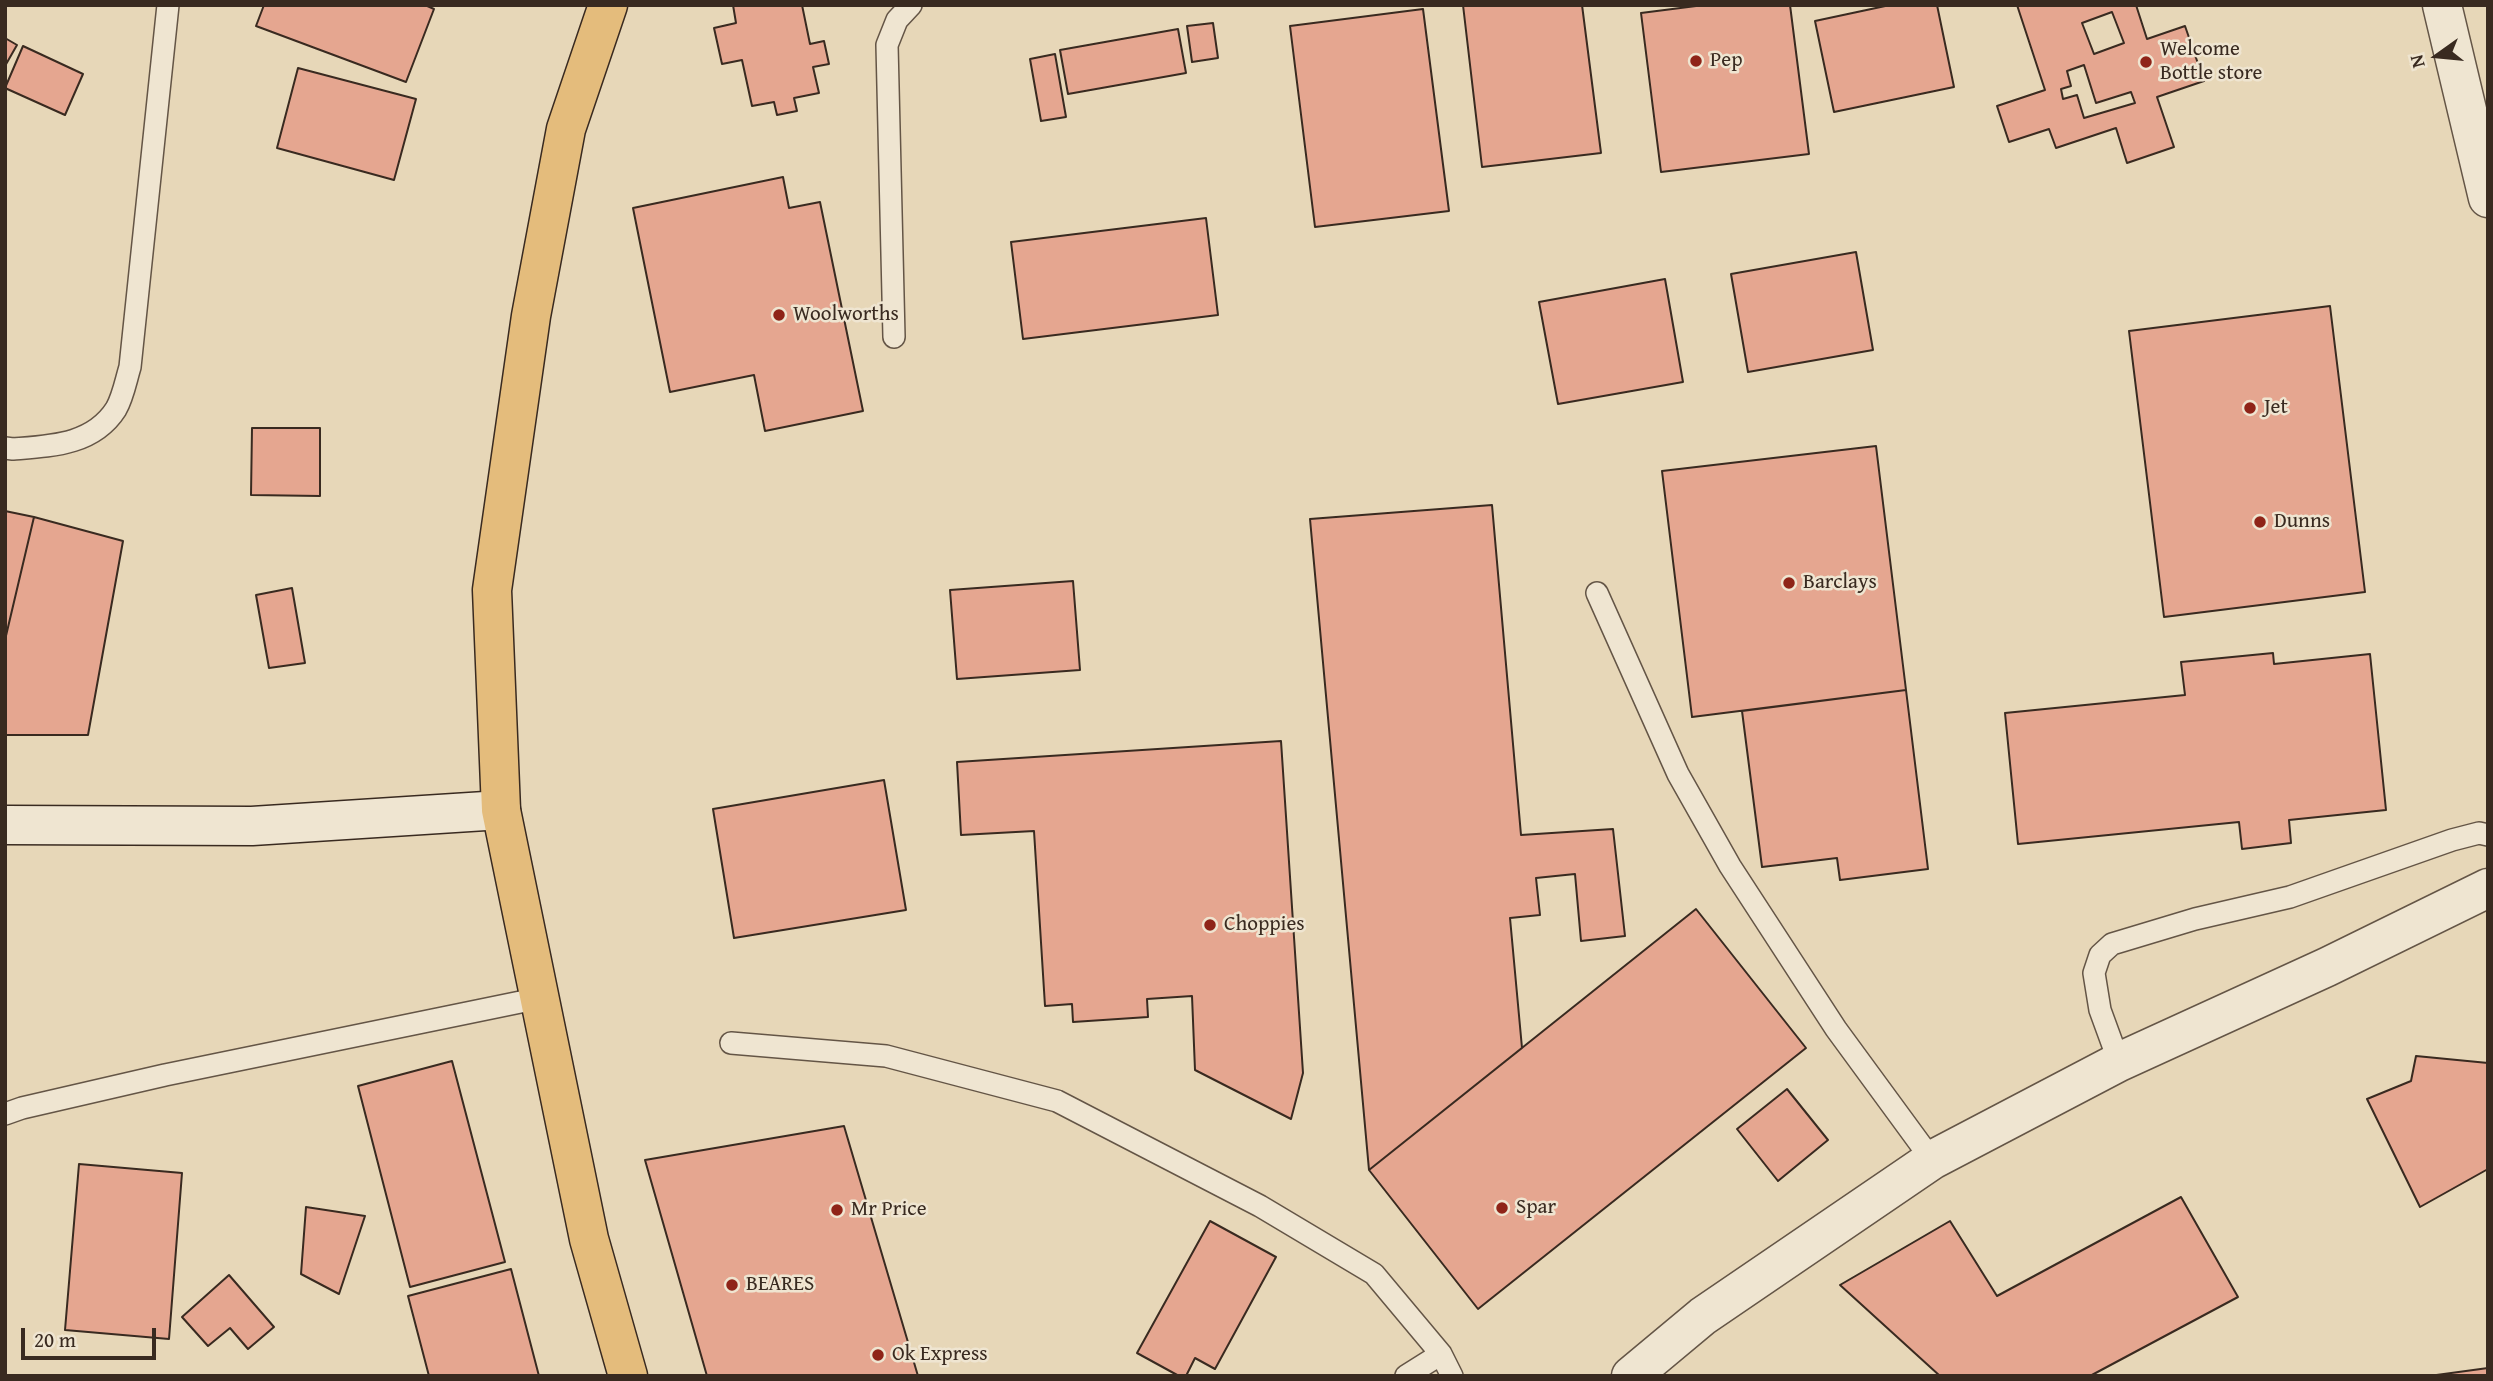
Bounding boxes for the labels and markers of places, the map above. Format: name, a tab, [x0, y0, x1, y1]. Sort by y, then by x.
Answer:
place label: Welcome Bottle store	[2160, 37, 2262, 87]
place label: Pep	[1710, 48, 1742, 74]
marker: Pep	[1688, 53, 1704, 69]
marker: Welcome Bottle store	[2138, 54, 2154, 70]
place label: Woolworths	[793, 302, 899, 328]
marker: Woolworths	[771, 307, 787, 323]
place label: Jet	[2264, 395, 2288, 421]
marker: Jet	[2242, 400, 2258, 416]
place label: Dunns	[2274, 509, 2330, 535]
marker: Dunns	[2252, 514, 2268, 530]
place label: Barclays	[1803, 570, 1877, 596]
marker: Barclays	[1781, 575, 1797, 591]
place label: Choppies	[1224, 912, 1305, 938]
marker: Choppies	[1202, 917, 1218, 933]
place label: Spar	[1516, 1195, 1556, 1221]
place label: Mr Price	[851, 1197, 926, 1223]
marker: Spar	[1494, 1200, 1510, 1216]
marker: Mr Price	[829, 1202, 845, 1218]
place label: BEARES	[746, 1272, 814, 1298]
marker: BEARES	[724, 1277, 740, 1293]
place label: Ok Express	[892, 1342, 988, 1368]
marker: Ok Express	[870, 1347, 886, 1363]

